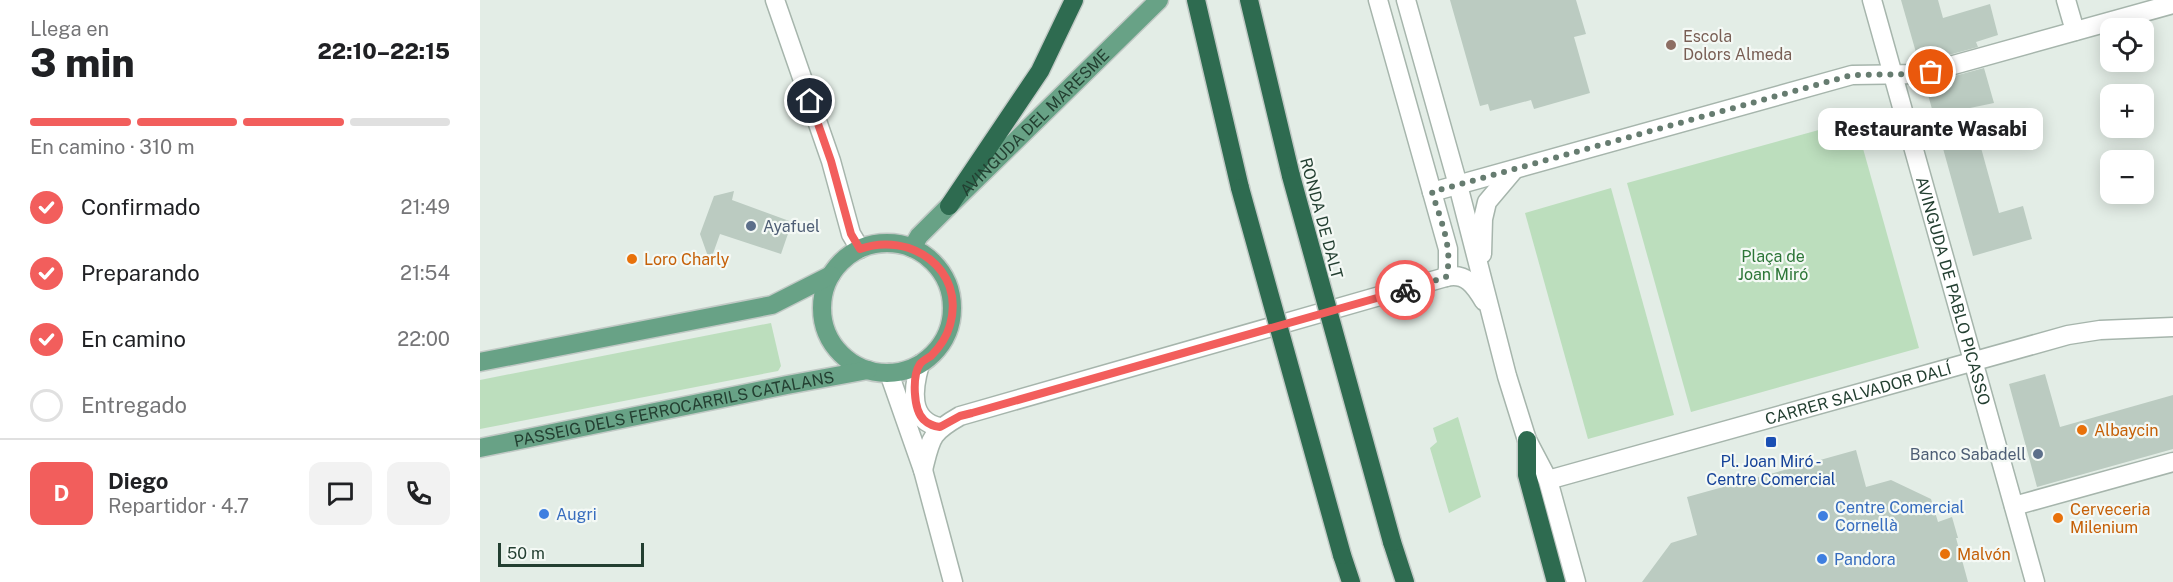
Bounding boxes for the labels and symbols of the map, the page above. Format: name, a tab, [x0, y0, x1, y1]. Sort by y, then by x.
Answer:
place label: Escola Dolors Almeda	[1683, 27, 1792, 64]
marker: Escola Dolors Almeda	[1664, 38, 1678, 52]
street label: AVINGUDA DEL MARESME	[956, 45, 1113, 200]
pin	[1905, 46, 1956, 97]
pin	[784, 75, 835, 126]
callout: Restaurante Wasabi	[1818, 108, 2044, 150]
street label: RONDA DE DALT	[1296, 156, 1347, 281]
street label: AVINGUDA DE PABLO PICASSO	[1912, 175, 1994, 407]
place label: Ayafuel	[763, 217, 820, 236]
marker: Ayafuel	[744, 219, 758, 233]
park label: Plaça de Joan Miró	[1738, 247, 1808, 284]
place label: Loro Charly	[644, 250, 730, 269]
marker: Loro Charly	[625, 252, 639, 266]
courier	[1375, 260, 1435, 320]
street label: CARRER SALVADOR DALÍ	[1763, 358, 1954, 429]
street label: PASSEIG DELS FERROCARRILS CATALANS	[512, 367, 836, 451]
place label: Albaycin	[2094, 421, 2158, 440]
marker: Albaycin	[2075, 423, 2089, 437]
marker: Pl. Joan Miró - Centre Comercial	[1764, 435, 1778, 449]
place label: Banco Sabadell	[1910, 445, 2026, 464]
marker: Banco Sabadell	[2031, 447, 2045, 461]
place label: Pl. Joan Miró - Centre Comercial	[1706, 452, 1836, 489]
place label: Centre Comercial Cornellà	[1835, 498, 1965, 535]
place label: Cerveceria Milenium	[2070, 500, 2150, 537]
place label: Augri	[556, 505, 597, 524]
marker: Augri	[537, 507, 551, 521]
marker: Centre Comercial Cornellà	[1816, 509, 1830, 523]
marker: Cerveceria Milenium	[2051, 511, 2065, 525]
scale bar	[498, 540, 644, 568]
place label: Malvón	[1957, 545, 2011, 564]
marker: Malvón	[1938, 547, 1952, 561]
place label: Pandora	[1834, 550, 1896, 569]
marker: Pandora	[1815, 552, 1829, 566]

